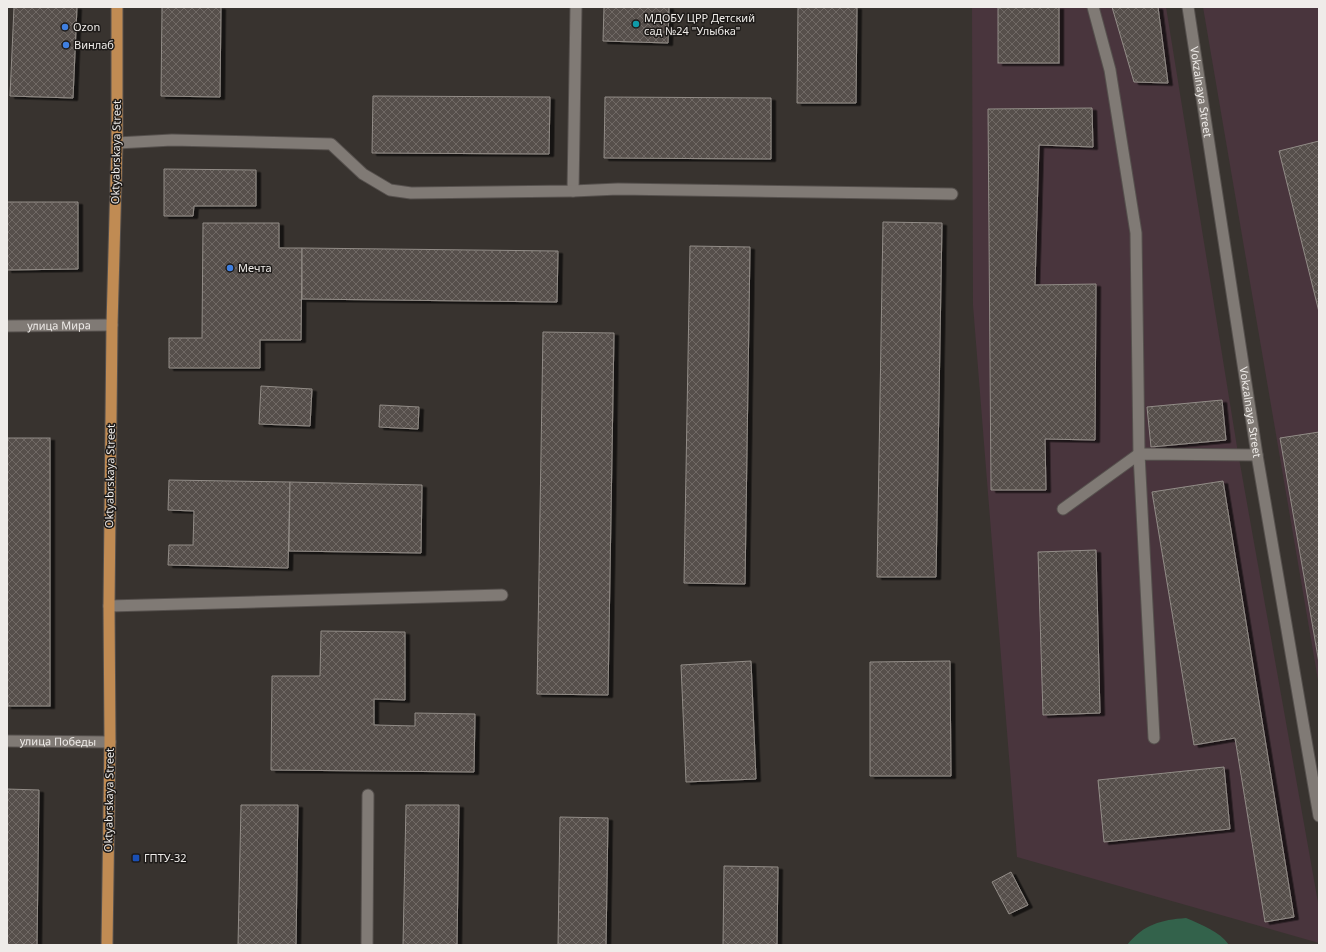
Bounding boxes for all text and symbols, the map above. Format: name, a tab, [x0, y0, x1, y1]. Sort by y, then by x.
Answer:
place label: МДОБУ ЦРР Детский сад №24 "Улыбка"	[644, 10, 755, 38]
place label: Ozon	[73, 19, 100, 34]
marker: МДОБУ ЦРР Детский сад №24 "Улыбка"	[631, 19, 641, 29]
marker: Ozon	[60, 22, 70, 32]
place label: Винлаб	[74, 37, 114, 52]
marker: Винлаб	[61, 40, 71, 50]
street label: Vokzalnaya Street	[1187, 46, 1216, 138]
street label: Oktyabrskaya Street	[107, 100, 124, 204]
place label: Мечта	[238, 260, 272, 275]
marker: Мечта	[225, 263, 235, 273]
street label: улица Мира	[27, 317, 91, 333]
street label: Vokzalnaya Street	[1237, 366, 1265, 459]
street label: Oktyabrskaya Street	[101, 424, 118, 528]
street label: улица Победы	[20, 733, 96, 749]
street label: Oktyabrskaya Street	[100, 748, 117, 852]
place label: ГПТУ-32	[144, 850, 186, 865]
marker: ГПТУ-32	[131, 853, 141, 863]

